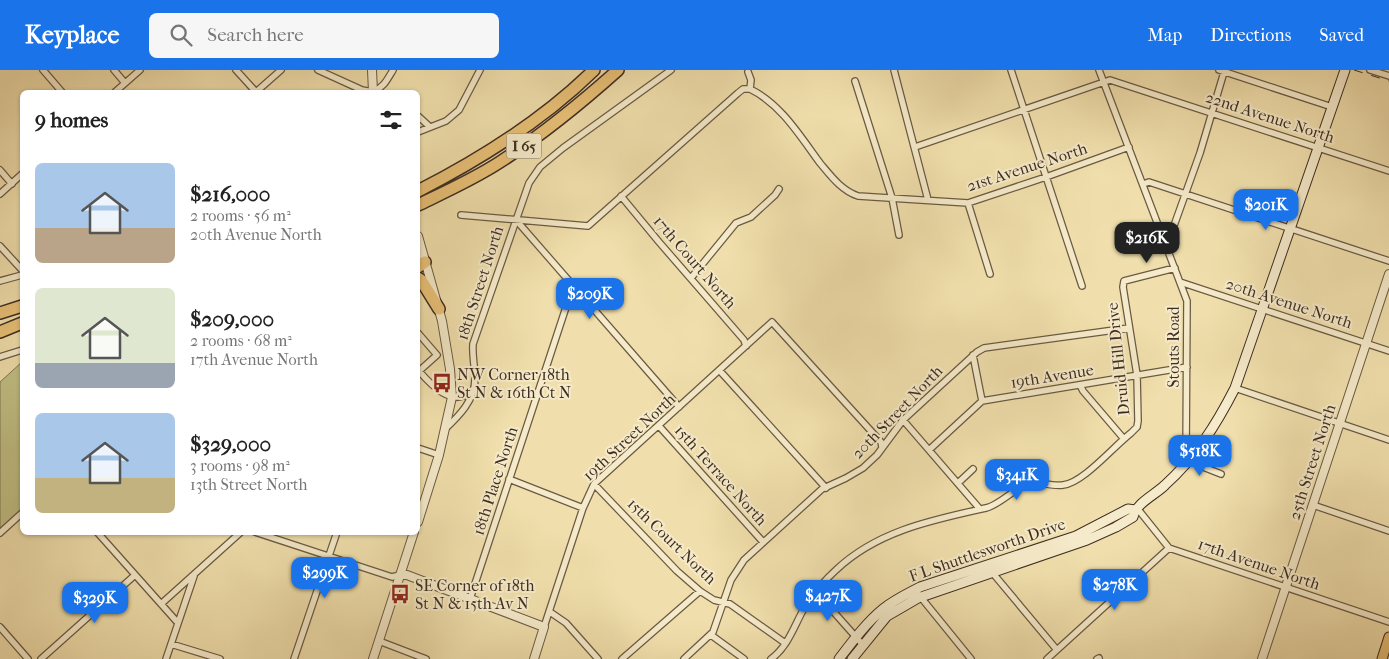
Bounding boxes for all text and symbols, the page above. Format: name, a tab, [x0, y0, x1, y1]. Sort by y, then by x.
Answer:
search box	[149, 13, 499, 58]
text: Keyplace	[25, 21, 119, 49]
icon: search	[167, 21, 195, 49]
text: Search here	[207, 24, 304, 46]
text: Map	[1148, 25, 1182, 46]
text: Directions	[1210, 25, 1291, 46]
text: Saved	[1319, 25, 1364, 46]
street label: 22nd Avenue North	[1203, 87, 1337, 147]
icon: filters	[377, 106, 405, 134]
text: 9 homes	[35, 108, 108, 132]
road number: I 65	[506, 134, 542, 158]
street label: 21st Avenue North	[964, 139, 1090, 195]
text: $216,000	[190, 182, 270, 206]
icon: home	[75, 183, 135, 243]
pin: $201K	[1231, 189, 1301, 231]
text: $201K	[1244, 195, 1288, 214]
text: 2 rooms · 56 m²	[190, 206, 291, 225]
street label: 17th Court North	[650, 212, 740, 312]
pin: $216K	[1112, 222, 1182, 264]
street label: 18th Street North	[453, 223, 507, 343]
text: 20th Avenue North	[190, 225, 322, 244]
text: $216K	[1126, 228, 1168, 247]
street label: 20th Avenue North	[1223, 274, 1355, 332]
pin: $209K	[555, 278, 625, 320]
text: $209K	[567, 284, 613, 303]
street label: Druid Hill Drive	[1103, 301, 1133, 417]
street label: Stouts Road	[1164, 306, 1183, 388]
text: $209,000	[190, 307, 274, 331]
icon: home	[75, 308, 135, 368]
text: 2 rooms · 68 m²	[190, 331, 292, 350]
text: 17th Avenue North	[190, 350, 318, 369]
street label: 19th Avenue	[1009, 360, 1095, 392]
street label: 20th Street North	[848, 361, 946, 463]
place label: NW Corner 18th St N & 16th Ct N	[457, 365, 571, 402]
bus stop icon: NW Corner 18th St N & 16th Ct N	[431, 372, 453, 394]
street label: 19th Street North	[579, 389, 679, 485]
street label: 25th Street North	[1284, 402, 1340, 522]
street label: 15th Terrace North	[671, 421, 771, 529]
street label: 18th Place North	[468, 424, 522, 538]
text: $329,000	[190, 432, 271, 456]
icon: home	[75, 433, 135, 493]
pin: $518K	[1165, 434, 1235, 477]
text: $518K	[1179, 441, 1221, 460]
text: 3 rooms · 98 m²	[190, 456, 290, 475]
pin: $341K	[982, 458, 1052, 501]
text: $341K	[996, 465, 1038, 484]
text: 13th Street North	[190, 475, 308, 494]
street label: 15th Court North	[624, 494, 720, 588]
street label: F L Shuttlesworth Drive	[906, 514, 1068, 586]
street label: 17th Avenue North	[1195, 534, 1323, 594]
pin: $299K	[290, 556, 360, 599]
text: $299K	[302, 563, 348, 582]
pin: $278K	[1080, 568, 1150, 611]
text: $278K	[1093, 575, 1137, 594]
place label: SE Corner of 18th St N & 15th Av N	[415, 576, 535, 613]
pin: $427K	[793, 580, 863, 622]
pin: $329K	[60, 582, 130, 624]
bus stop icon: SE Corner of 18th St N & 15th Av N	[389, 583, 411, 605]
text: $427K	[805, 586, 851, 605]
text: $329K	[73, 588, 117, 607]

